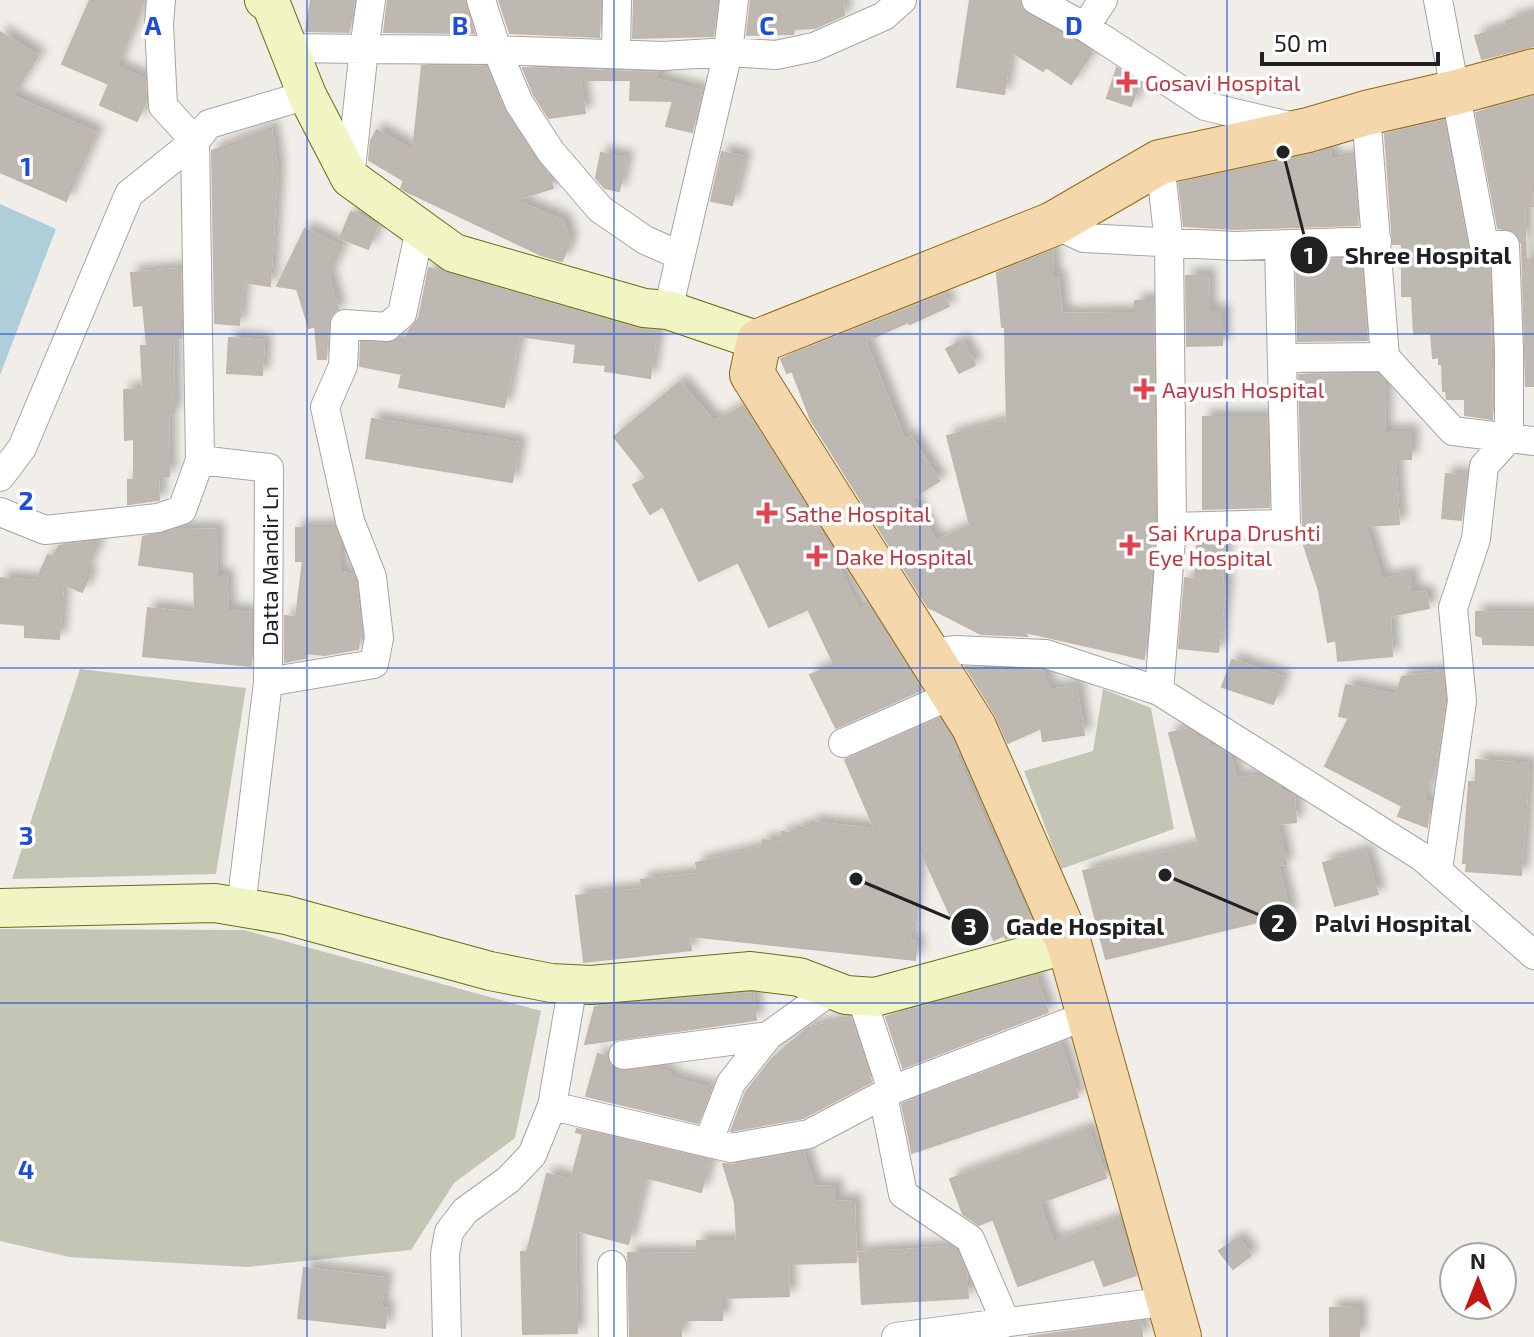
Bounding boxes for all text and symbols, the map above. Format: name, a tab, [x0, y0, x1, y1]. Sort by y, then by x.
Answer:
text: A	[145, 9, 162, 40]
text: B	[452, 9, 468, 40]
text: C	[759, 9, 775, 40]
text: D	[1065, 9, 1083, 40]
scale bar	[1262, 16, 1438, 66]
text: 50 m	[1274, 28, 1328, 57]
place label: Gosavi Hospital	[1145, 69, 1301, 95]
marker: Gosavi Hospital	[1116, 71, 1138, 93]
text: 1	[20, 150, 32, 181]
callout: Shree Hospital	[1289, 231, 1527, 279]
text: 1	[1304, 240, 1314, 269]
text: Shree Hospital	[1345, 240, 1511, 269]
place label: Aayush Hospital	[1162, 376, 1325, 402]
marker: Aayush Hospital	[1133, 378, 1155, 400]
text: 2	[18, 484, 34, 515]
street label: Datta Mandir Ln	[256, 486, 282, 646]
place label: Sathe Hospital	[785, 500, 931, 526]
marker: Sathe Hospital	[756, 502, 778, 524]
place label: Sai Krupa Drushti Eye Hospital	[1148, 519, 1321, 570]
marker: Sai Krupa Drushti Eye Hospital	[1119, 534, 1141, 556]
place label: Dake Hospital	[835, 543, 973, 569]
marker: Dake Hospital	[806, 545, 828, 567]
text: 3	[19, 819, 33, 850]
callout: Palvi Hospital	[1258, 899, 1487, 947]
callout: Gade Hospital	[950, 903, 1180, 951]
text: 2	[1271, 908, 1285, 937]
text: Palvi Hospital	[1315, 908, 1472, 937]
text: 3	[963, 911, 977, 940]
text: Gade Hospital	[1006, 911, 1164, 940]
text: 4	[18, 1153, 34, 1184]
north arrow	[1438, 1241, 1518, 1321]
text: N	[1470, 1247, 1486, 1273]

